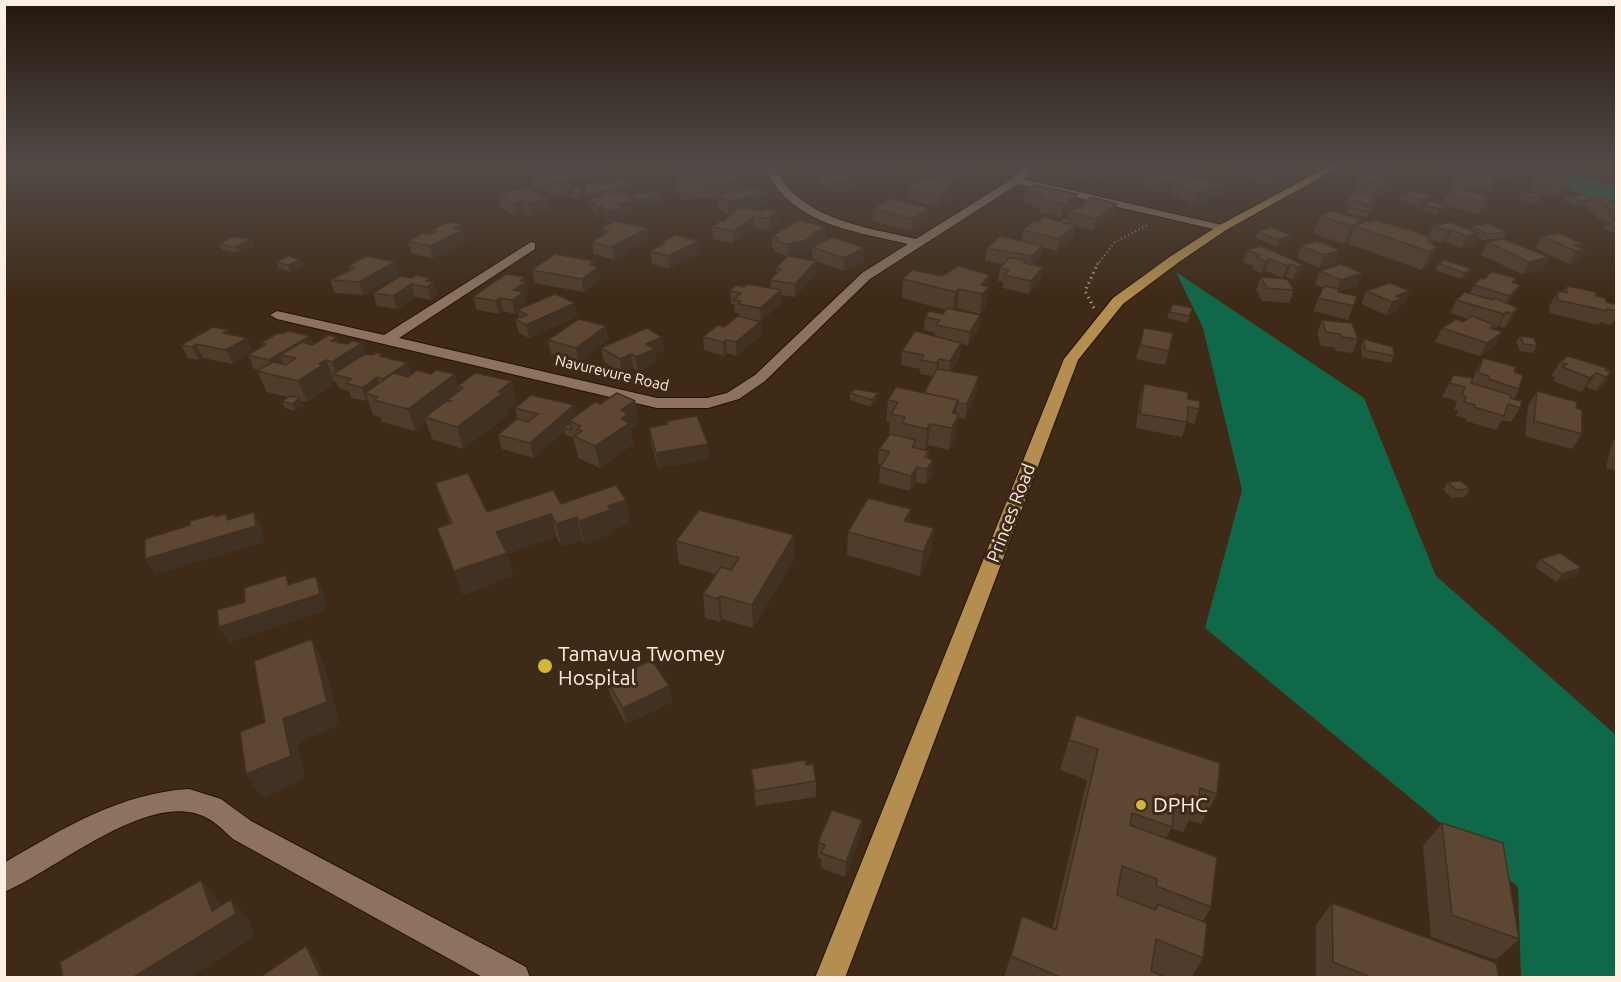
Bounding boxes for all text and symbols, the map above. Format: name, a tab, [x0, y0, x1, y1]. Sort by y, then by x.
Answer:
street label: Navurevure Road	[553, 351, 671, 395]
street label: Princes Road	[982, 461, 1040, 565]
place label: Tamavua Twomey Hospital	[558, 641, 725, 691]
marker: Tamavua Twomey Hospital	[536, 657, 554, 675]
place label: DPHC	[1153, 792, 1208, 818]
marker: DPHC	[1134, 798, 1148, 812]

